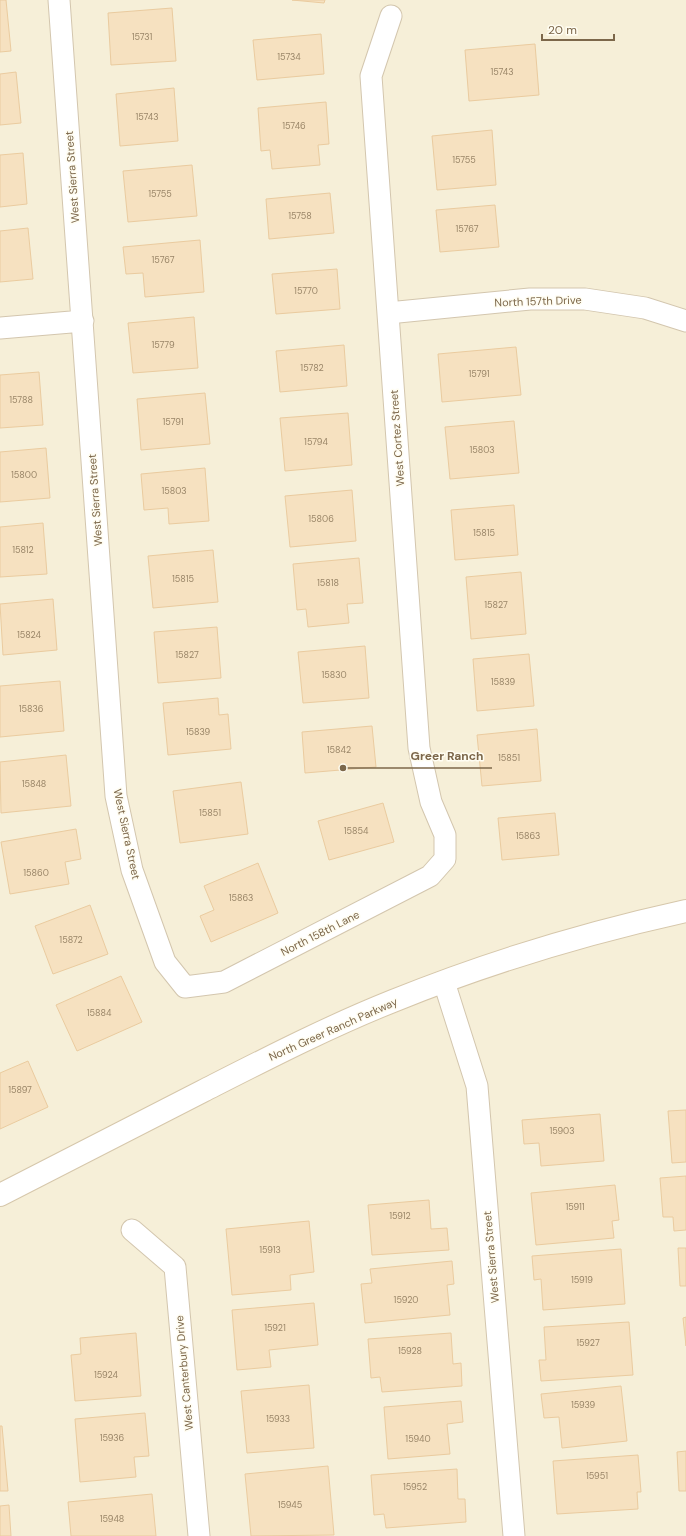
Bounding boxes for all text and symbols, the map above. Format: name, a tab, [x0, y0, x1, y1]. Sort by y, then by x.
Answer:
scale bar	[542, 16, 614, 42]
text: 20 m	[548, 22, 577, 38]
house number: 15731	[132, 31, 153, 43]
house number: 15734	[277, 51, 301, 63]
house number: 15743	[490, 66, 514, 78]
house number: 15743	[135, 111, 159, 123]
house number: 15746	[282, 120, 306, 132]
street label: West Sierra Street	[62, 130, 82, 224]
house number: 15755	[452, 154, 476, 166]
house number: 15755	[148, 188, 172, 200]
house number: 15758	[288, 210, 312, 222]
house number: 15767	[456, 223, 479, 235]
house number: 15767	[152, 254, 175, 266]
house number: 15770	[294, 285, 318, 297]
street label: North 157th Drive	[494, 292, 582, 310]
house number: 15779	[151, 339, 175, 351]
house number: 15782	[300, 362, 324, 374]
house number: 15791	[468, 368, 490, 380]
street label: West Cortez Street	[387, 389, 407, 487]
house number: 15788	[9, 394, 33, 406]
house number: 15791	[162, 416, 184, 428]
house number: 15794	[304, 436, 328, 448]
house number: 15803	[469, 444, 495, 456]
street label: West Sierra Street	[85, 453, 105, 547]
house number: 15800	[11, 469, 37, 481]
house number: 15803	[161, 485, 187, 497]
house number: 15806	[308, 513, 334, 525]
house number: 15815	[473, 527, 495, 539]
house number: 15812	[12, 544, 34, 556]
house number: 15815	[172, 573, 194, 585]
house number: 15818	[317, 577, 339, 589]
house number: 15827	[484, 599, 508, 611]
house number: 15824	[17, 629, 42, 641]
house number: 15827	[175, 649, 199, 661]
house number: 15830	[321, 669, 347, 681]
house number: 15839	[491, 676, 516, 688]
house number: 15836	[19, 703, 44, 715]
house number: 15839	[186, 726, 211, 738]
house number: 15842	[327, 744, 351, 756]
callout: Greer Ranch	[403, 744, 492, 768]
text: Greer Ranch	[411, 748, 483, 764]
house number: 15851	[498, 752, 520, 764]
house number: 15848	[22, 778, 46, 790]
street label: West Sierra Street	[111, 787, 143, 881]
house number: 15851	[199, 807, 221, 819]
house number: 15854	[344, 825, 369, 837]
house number: 15863	[516, 830, 540, 842]
house number: 15860	[23, 867, 49, 879]
house number: 15863	[229, 892, 253, 904]
street label: North 158th Lane	[278, 907, 362, 959]
house number: 15872	[59, 934, 83, 946]
street label: North Greer Ranch Parkway	[266, 994, 400, 1064]
house number: 15884	[87, 1007, 112, 1019]
house number: 15897	[8, 1084, 32, 1096]
house number: 15903	[549, 1125, 575, 1137]
house number: 15911	[565, 1201, 585, 1213]
house number: 15912	[389, 1210, 411, 1222]
street label: West Sierra Street	[480, 1210, 502, 1304]
house number: 15913	[259, 1244, 281, 1256]
house number: 15919	[571, 1274, 593, 1286]
house number: 15920	[394, 1294, 418, 1306]
street label: West Canterbury Drive	[172, 1315, 196, 1431]
house number: 15921	[264, 1322, 286, 1334]
house number: 15927	[576, 1337, 600, 1349]
house number: 15928	[398, 1345, 422, 1357]
house number: 15924	[94, 1369, 119, 1381]
house number: 15939	[571, 1399, 595, 1411]
house number: 15933	[266, 1413, 290, 1425]
house number: 15936	[100, 1432, 125, 1444]
house number: 15940	[405, 1433, 431, 1445]
house number: 15951	[586, 1470, 608, 1482]
house number: 15952	[403, 1481, 427, 1493]
house number: 15945	[278, 1499, 302, 1511]
house number: 15948	[100, 1513, 124, 1525]

